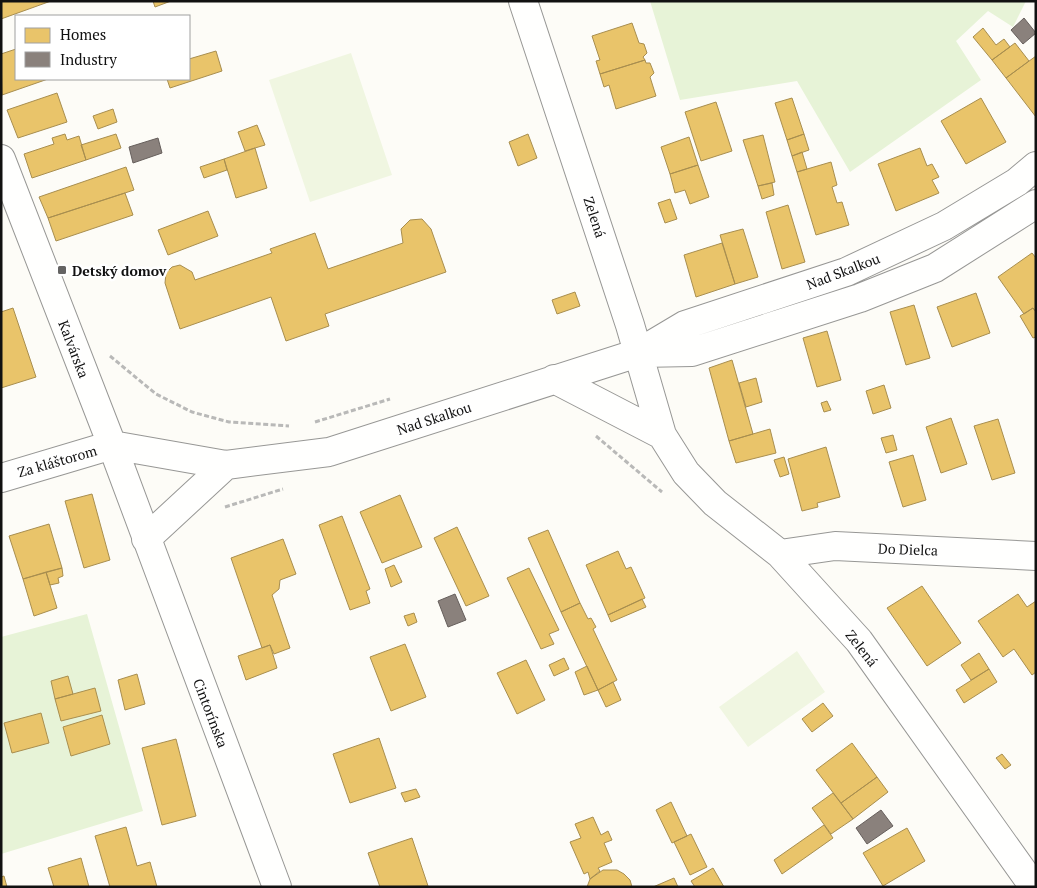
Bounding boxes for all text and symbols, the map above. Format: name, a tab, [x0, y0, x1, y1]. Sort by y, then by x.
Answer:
legend	[15, 15, 190, 80]
text: Homes	[60, 24, 106, 44]
text: Industry	[60, 49, 117, 69]
street label: Zelená	[579, 194, 611, 240]
street label: Nad Skalkou	[803, 248, 883, 294]
place label: Detský domov	[72, 261, 167, 280]
marker: Detský domov	[56, 264, 68, 276]
street label: Kalvárska	[54, 317, 94, 381]
street label: Nad Skalkou	[394, 397, 474, 439]
street label: Za kláštorom	[15, 441, 99, 481]
street label: Do Dielca	[878, 538, 938, 560]
street label: Zelená	[842, 626, 882, 670]
street label: Cintorínska	[189, 676, 233, 750]

